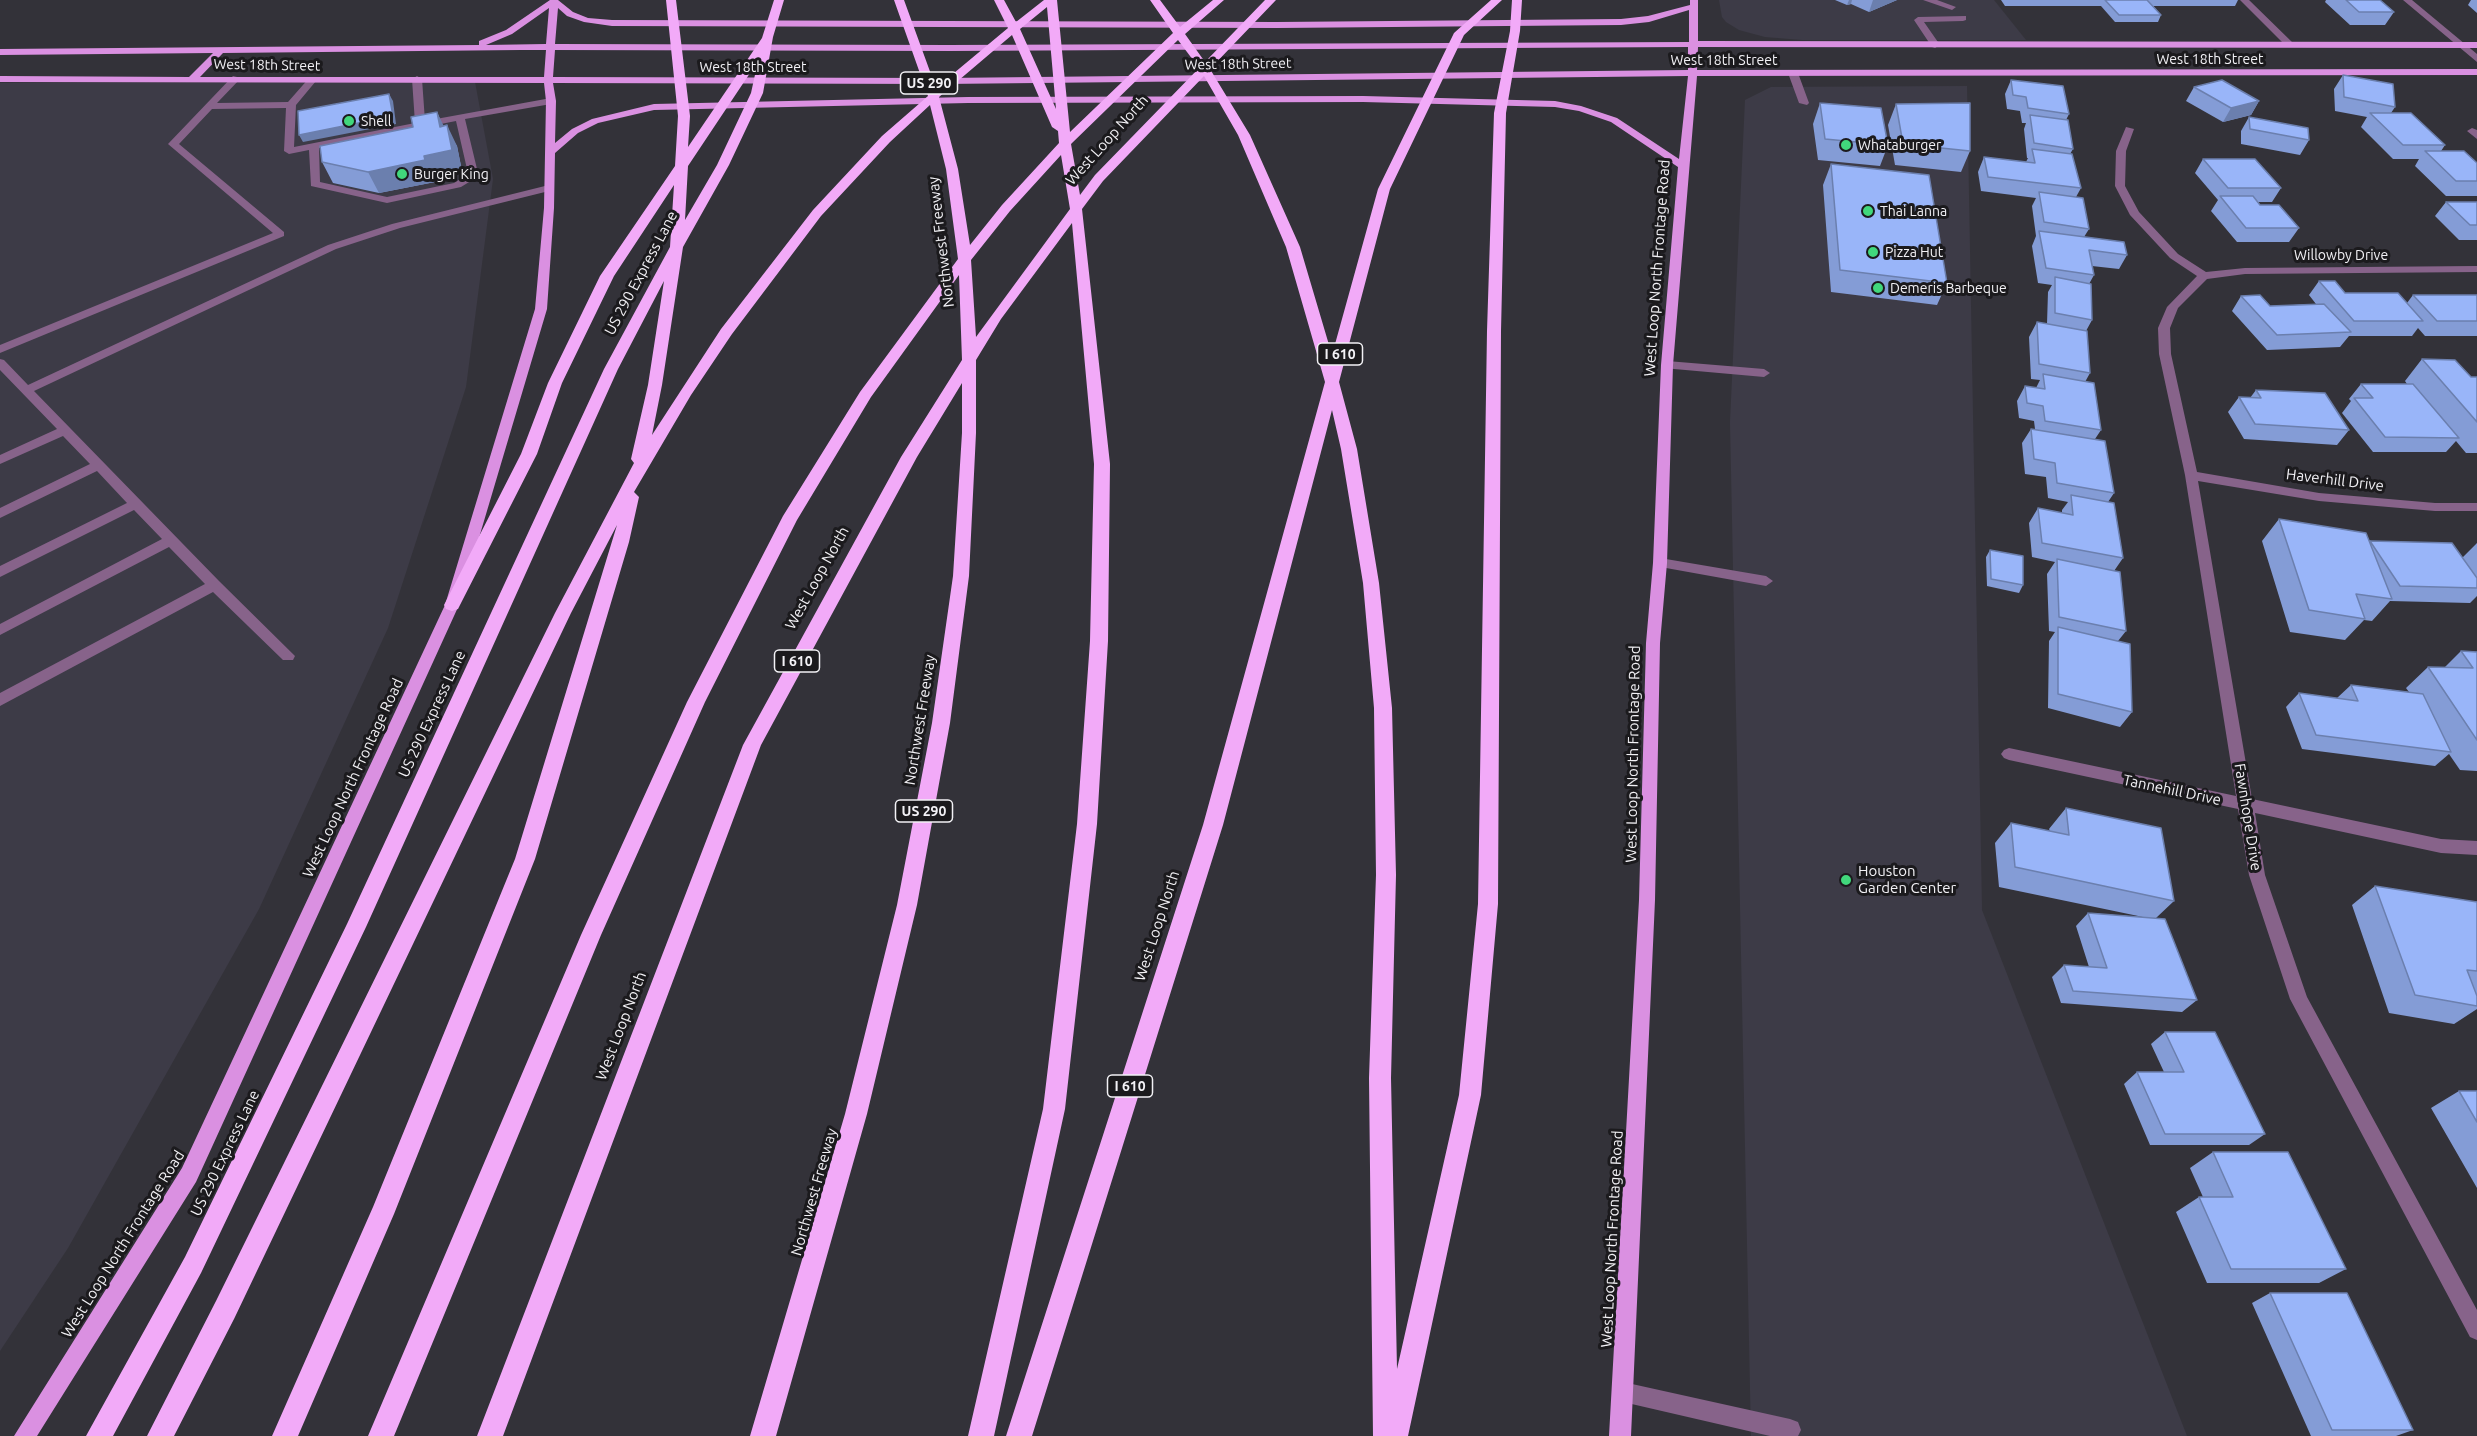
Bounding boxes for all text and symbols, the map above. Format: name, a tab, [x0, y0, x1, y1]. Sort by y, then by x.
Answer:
street label: West 18th Street	[2157, 51, 2263, 67]
street label: West 18th Street	[1671, 52, 1777, 68]
street label: West 18th Street	[1184, 55, 1292, 73]
street label: West 18th Street	[213, 56, 321, 74]
street label: West 18th Street	[700, 59, 806, 75]
road number: US 290	[900, 72, 958, 94]
street label: West Loop North	[1062, 91, 1152, 189]
place label: Shell	[361, 113, 391, 129]
marker: Shell	[342, 114, 356, 128]
place label: Whataburger	[1858, 137, 1941, 153]
marker: Whataburger	[1839, 138, 1853, 152]
street label: West Loop North Frontage Road	[1640, 159, 1674, 377]
place label: Burger King	[414, 166, 489, 182]
marker: Burger King	[395, 167, 409, 181]
street label: Northwest Freeway	[924, 176, 958, 308]
place label: Thai Lanna	[1880, 203, 1947, 219]
marker: Thai Lanna	[1861, 204, 1875, 218]
street label: US 290 Express Lane	[601, 208, 681, 338]
place label: Pizza Hut	[1885, 244, 1943, 260]
marker: Pizza Hut	[1866, 245, 1880, 259]
street label: Willowby Drive	[2294, 247, 2388, 263]
place label: Demeris Barbeque	[1890, 280, 2007, 296]
marker: Demeris Barbeque	[1871, 281, 1885, 295]
road number: I 610	[1318, 343, 1362, 365]
street label: Haverhill Drive	[2285, 465, 2385, 495]
street label: West Loop North	[781, 523, 853, 633]
street label: West Loop North Frontage Road	[1622, 645, 1644, 863]
street label: US 290 Express Lane	[395, 648, 469, 780]
road number: I 610	[774, 650, 820, 672]
street label: Northwest Freeway	[901, 654, 939, 786]
street label: West Loop North Frontage Road	[299, 676, 407, 880]
street label: Fawnhope Drive	[2231, 762, 2265, 872]
street label: Tannehill Drive	[2121, 771, 2223, 809]
road number: US 290	[896, 800, 952, 822]
place label: Houston Garden Center	[1858, 862, 1956, 897]
street label: West Loop North	[1131, 869, 1183, 983]
marker: Houston Garden Center	[1839, 873, 1853, 887]
street label: West Loop North	[592, 969, 650, 1083]
road number: I 610	[1108, 1075, 1152, 1097]
street label: US 290 Express Lane	[187, 1087, 263, 1219]
street label: Northwest Freeway	[787, 1126, 841, 1258]
street label: West Loop North Frontage Road	[1597, 1130, 1627, 1348]
street label: West Loop North Frontage Road	[58, 1147, 188, 1341]

